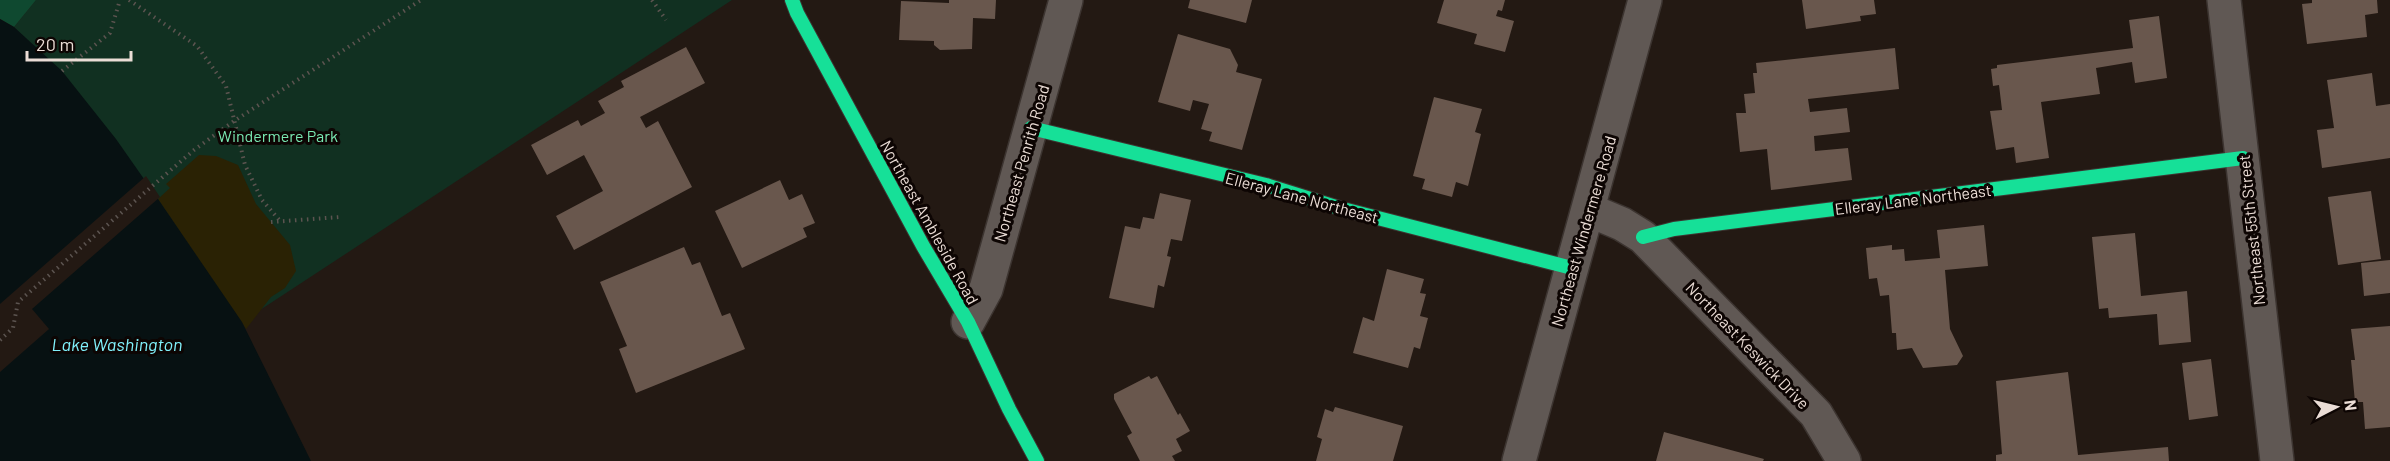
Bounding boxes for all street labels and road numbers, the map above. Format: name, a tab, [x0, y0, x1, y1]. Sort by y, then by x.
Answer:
street label: Northeast Penrith Road	[989, 82, 1053, 244]
street label: Northeast Windermere Road	[1547, 133, 1619, 329]
street label: Northeast Ambleside Road	[877, 137, 983, 307]
street label: Northeast 55th Street	[2234, 154, 2268, 306]
street label: Elleray Lane Northeast	[1223, 167, 1381, 227]
street label: Elleray Lane Northeast	[1834, 180, 1992, 218]
street label: Northeast Keswick Drive	[1682, 278, 1814, 412]

